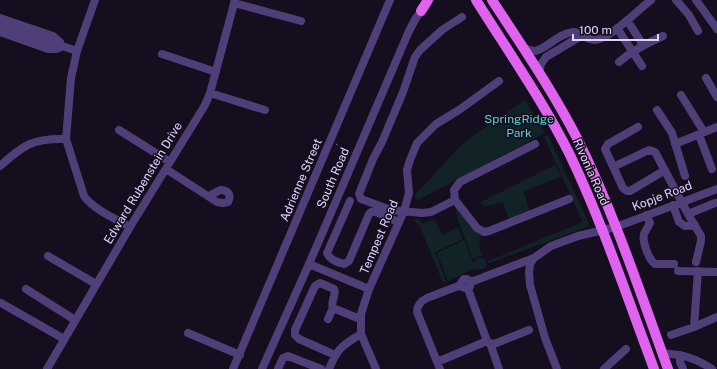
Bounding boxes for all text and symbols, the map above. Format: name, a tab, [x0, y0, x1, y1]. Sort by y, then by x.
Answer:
scale bar	[573, 16, 658, 42]
text: 100 m	[579, 23, 612, 37]
park label: SpringRidge Park	[484, 112, 554, 140]
street label: Edward Rubenstein Drive	[101, 119, 185, 247]
street label: Adrienne Street	[277, 136, 325, 224]
street label: Rivonia Road	[570, 136, 612, 208]
street label: South Road	[314, 145, 352, 211]
street label: Kopje Road	[630, 178, 694, 214]
street label: Tempest Road	[357, 198, 401, 276]

